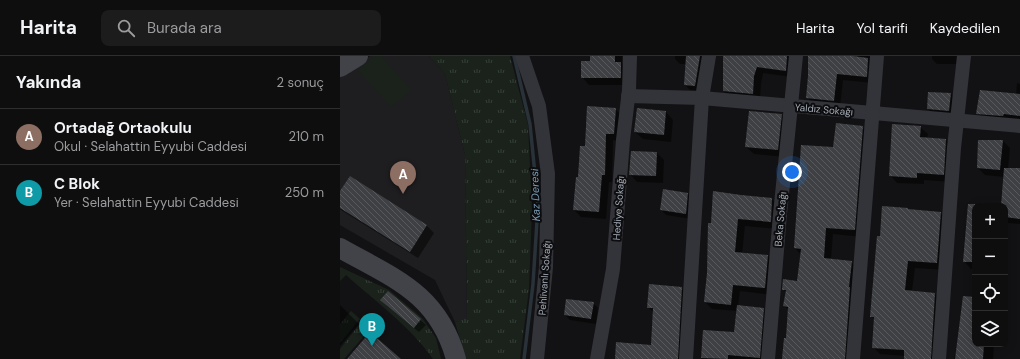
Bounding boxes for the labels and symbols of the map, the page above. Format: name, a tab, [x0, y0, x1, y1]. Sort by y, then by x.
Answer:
street label: Yaldız Sokağı	[794, 100, 854, 119]
pin: A	[390, 161, 416, 194]
your location	[782, 162, 802, 182]
water label: Kaz Deresi	[527, 168, 543, 222]
street label: Hediye Sokağı	[610, 175, 627, 241]
street label: Beka Sokağı	[772, 191, 789, 247]
street label: Pehlivanlı Sokağı	[535, 240, 554, 316]
pin: B	[359, 313, 385, 346]

